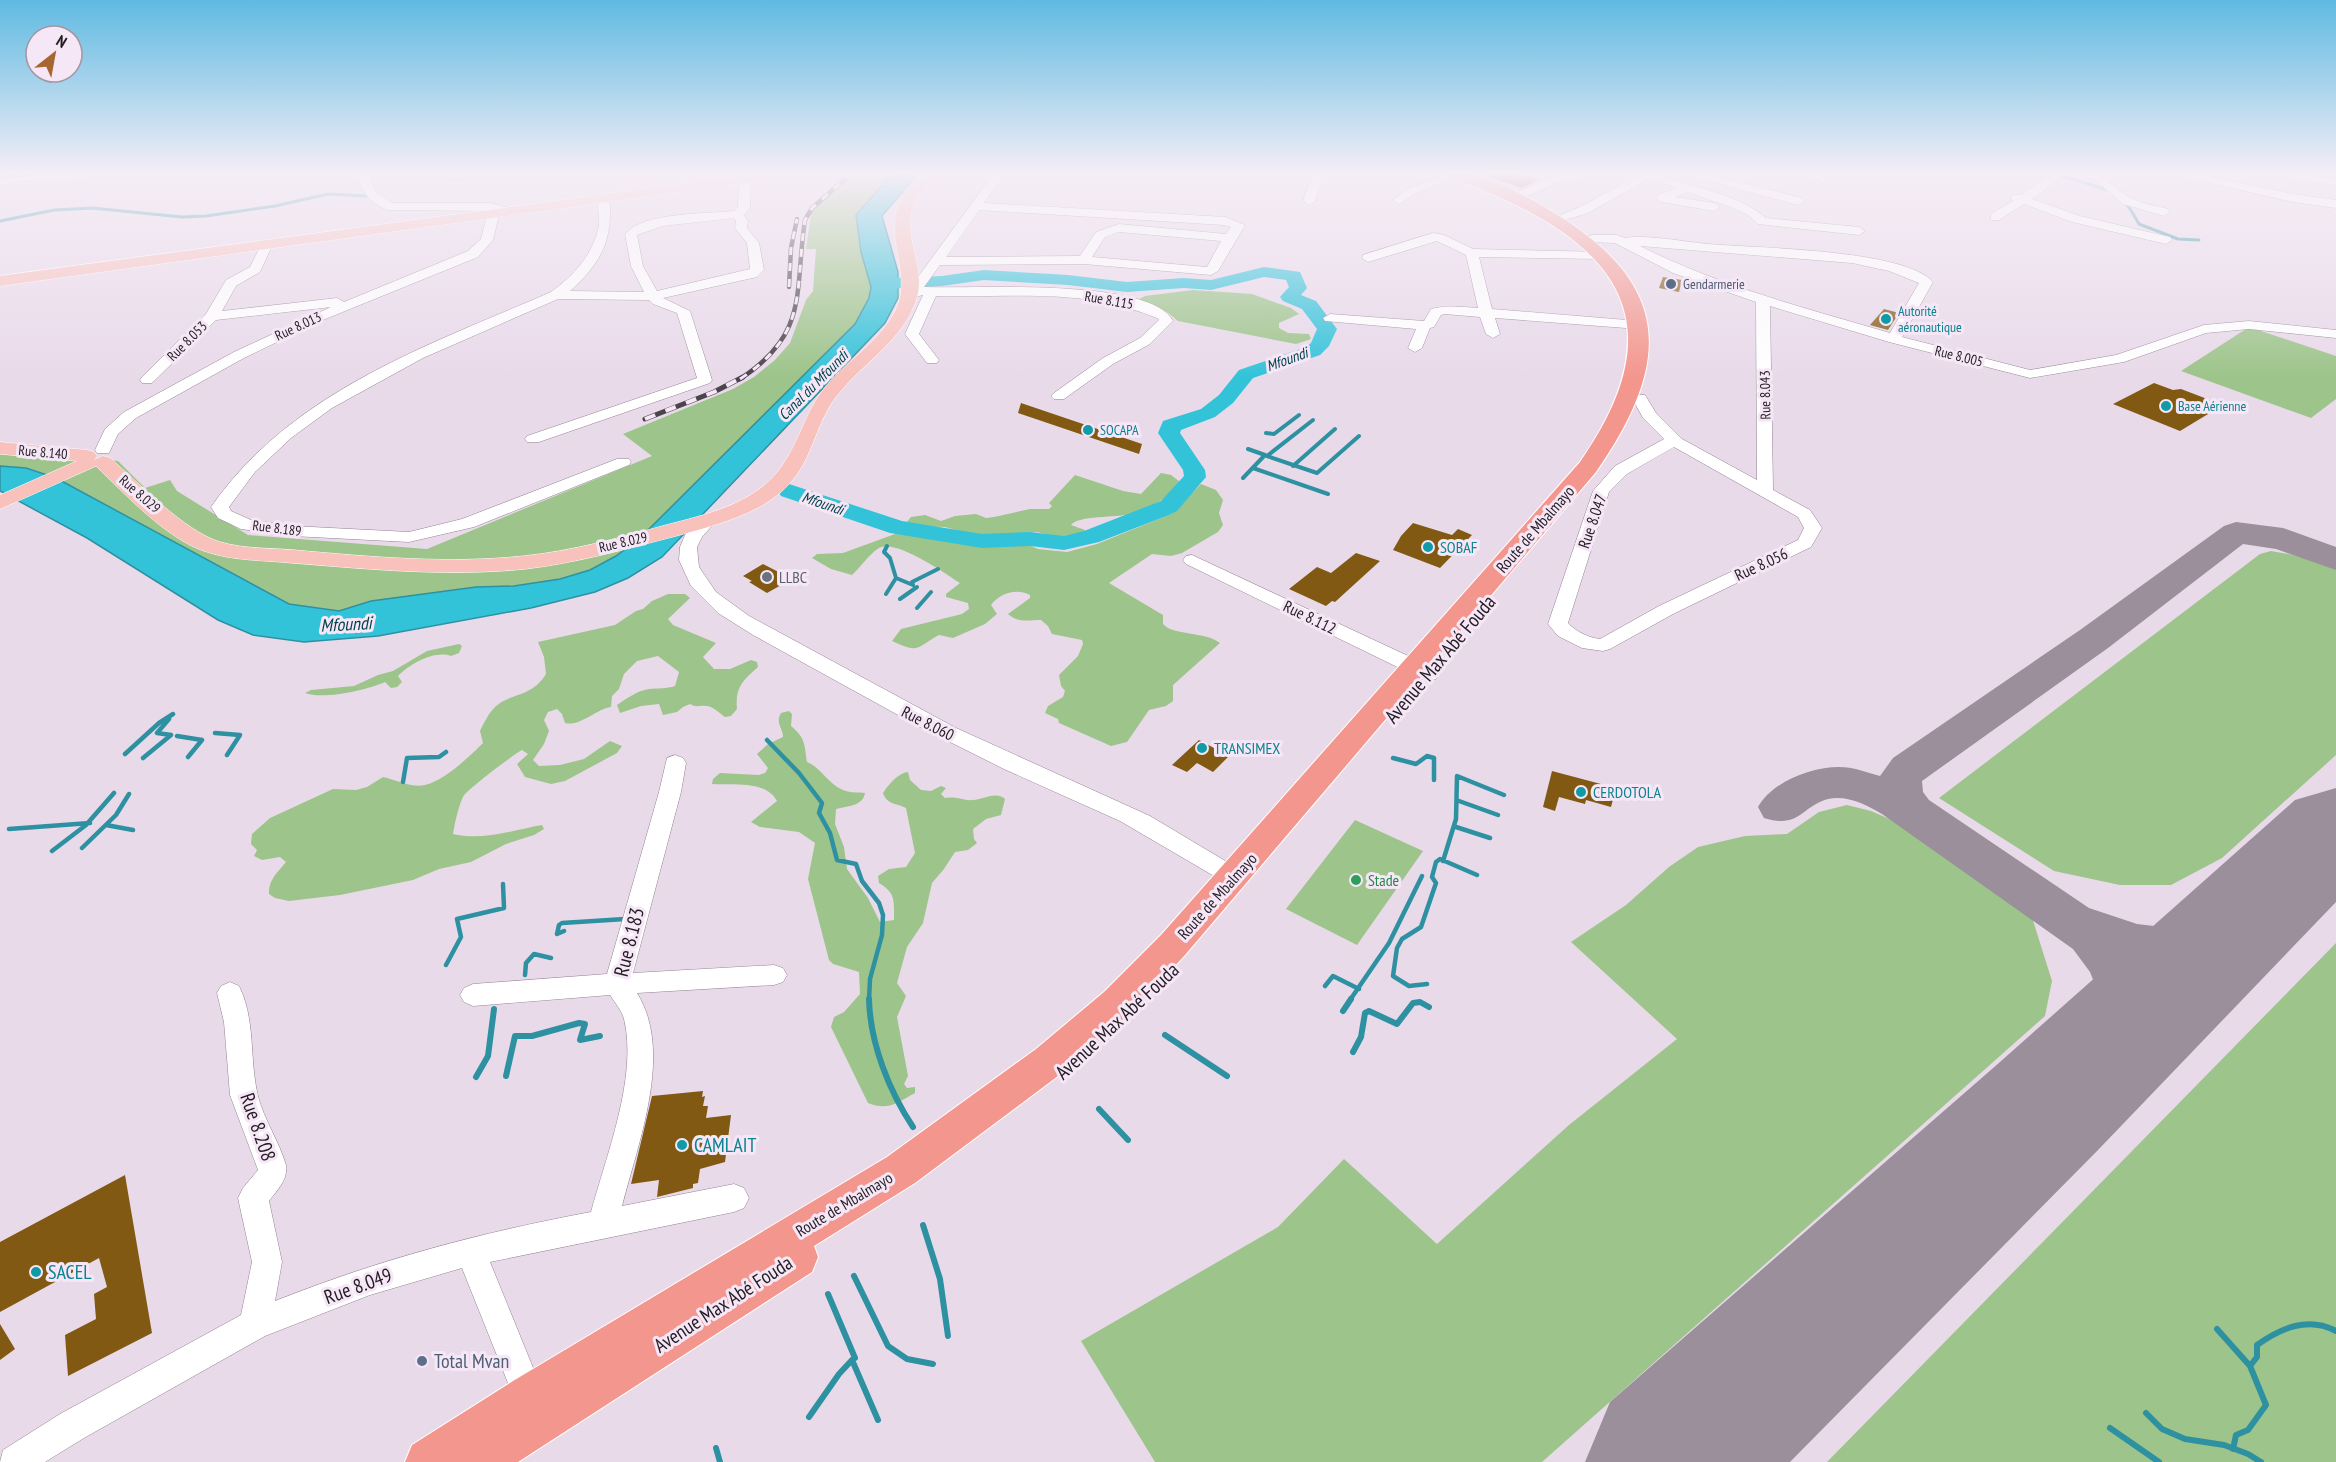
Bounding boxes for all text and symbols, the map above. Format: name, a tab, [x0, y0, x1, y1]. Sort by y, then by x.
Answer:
north arrow	[24, 24, 84, 84]
text: N	[53, 30, 71, 52]
place label: Gendarmerie	[1683, 275, 1745, 293]
marker: Gendarmerie	[1664, 277, 1678, 291]
street label: Rue 8.115	[1083, 287, 1135, 313]
place label: Autorité aéronautique	[1898, 302, 1962, 336]
street label: Rue 8.013	[272, 307, 324, 345]
marker: Autorité aéronautique	[1879, 312, 1893, 326]
street label: Rue 8.053	[163, 317, 211, 365]
street label: Rue 8.005	[1933, 341, 1985, 371]
water label: Mfoundi	[1264, 342, 1312, 375]
water label: Canal du Mfoundi	[774, 345, 853, 424]
street label: Rue 8.043	[1756, 370, 1774, 420]
place label: Base Aérienne	[2178, 397, 2246, 415]
marker: Base Aérienne	[2159, 399, 2173, 413]
place label: SOCAPA	[1100, 421, 1139, 439]
marker: SOCAPA	[1081, 423, 1095, 437]
street label: Rue 8.140	[18, 441, 68, 463]
street label: Rue 8.029	[116, 471, 164, 517]
street label: Route de Mbalmayo	[1492, 481, 1578, 577]
water label: Mfoundi	[800, 487, 848, 519]
street label: Rue 8.047	[1573, 491, 1611, 551]
street label: Rue 8.189	[251, 516, 303, 540]
street label: Rue 8.029	[597, 528, 649, 556]
place label: SOBAF	[1440, 537, 1477, 557]
marker: SOBAF	[1421, 540, 1435, 554]
street label: Rue 8.056	[1731, 543, 1791, 585]
place label: LLBC	[779, 567, 807, 587]
marker: LLBC	[760, 570, 774, 584]
street label: Avenue Max Abé Fouda	[1379, 589, 1501, 729]
street label: Rue 8.112	[1280, 596, 1340, 638]
water label: Mfoundi	[320, 611, 374, 637]
street label: Rue 8.060	[898, 701, 958, 745]
place label: TRANSIMEX	[1214, 738, 1280, 758]
marker: TRANSIMEX	[1195, 741, 1209, 755]
place label: CERDOTOLA	[1593, 782, 1662, 802]
marker: CERDOTOLA	[1574, 785, 1588, 799]
street label: Route de Mbalmayo	[1173, 849, 1261, 943]
place label: Stade	[1368, 870, 1399, 890]
marker: Stade	[1349, 873, 1363, 887]
street label: Rue 8.183	[608, 905, 650, 979]
street label: Avenue Max Abé Fouda	[1050, 957, 1184, 1085]
street label: Rue 8.208	[234, 1090, 282, 1164]
place label: CAMLAIT	[694, 1132, 756, 1158]
marker: CAMLAIT	[675, 1138, 689, 1152]
street label: Route de Mbalmayo	[792, 1167, 896, 1241]
street label: Avenue Max Abé Fouda	[649, 1250, 797, 1358]
place label: SACEL	[48, 1259, 92, 1285]
street label: Rue 8.049	[321, 1262, 395, 1310]
marker: SACEL	[29, 1265, 43, 1279]
place label: Total Mvan	[434, 1348, 509, 1374]
marker: Total Mvan	[415, 1354, 429, 1368]

